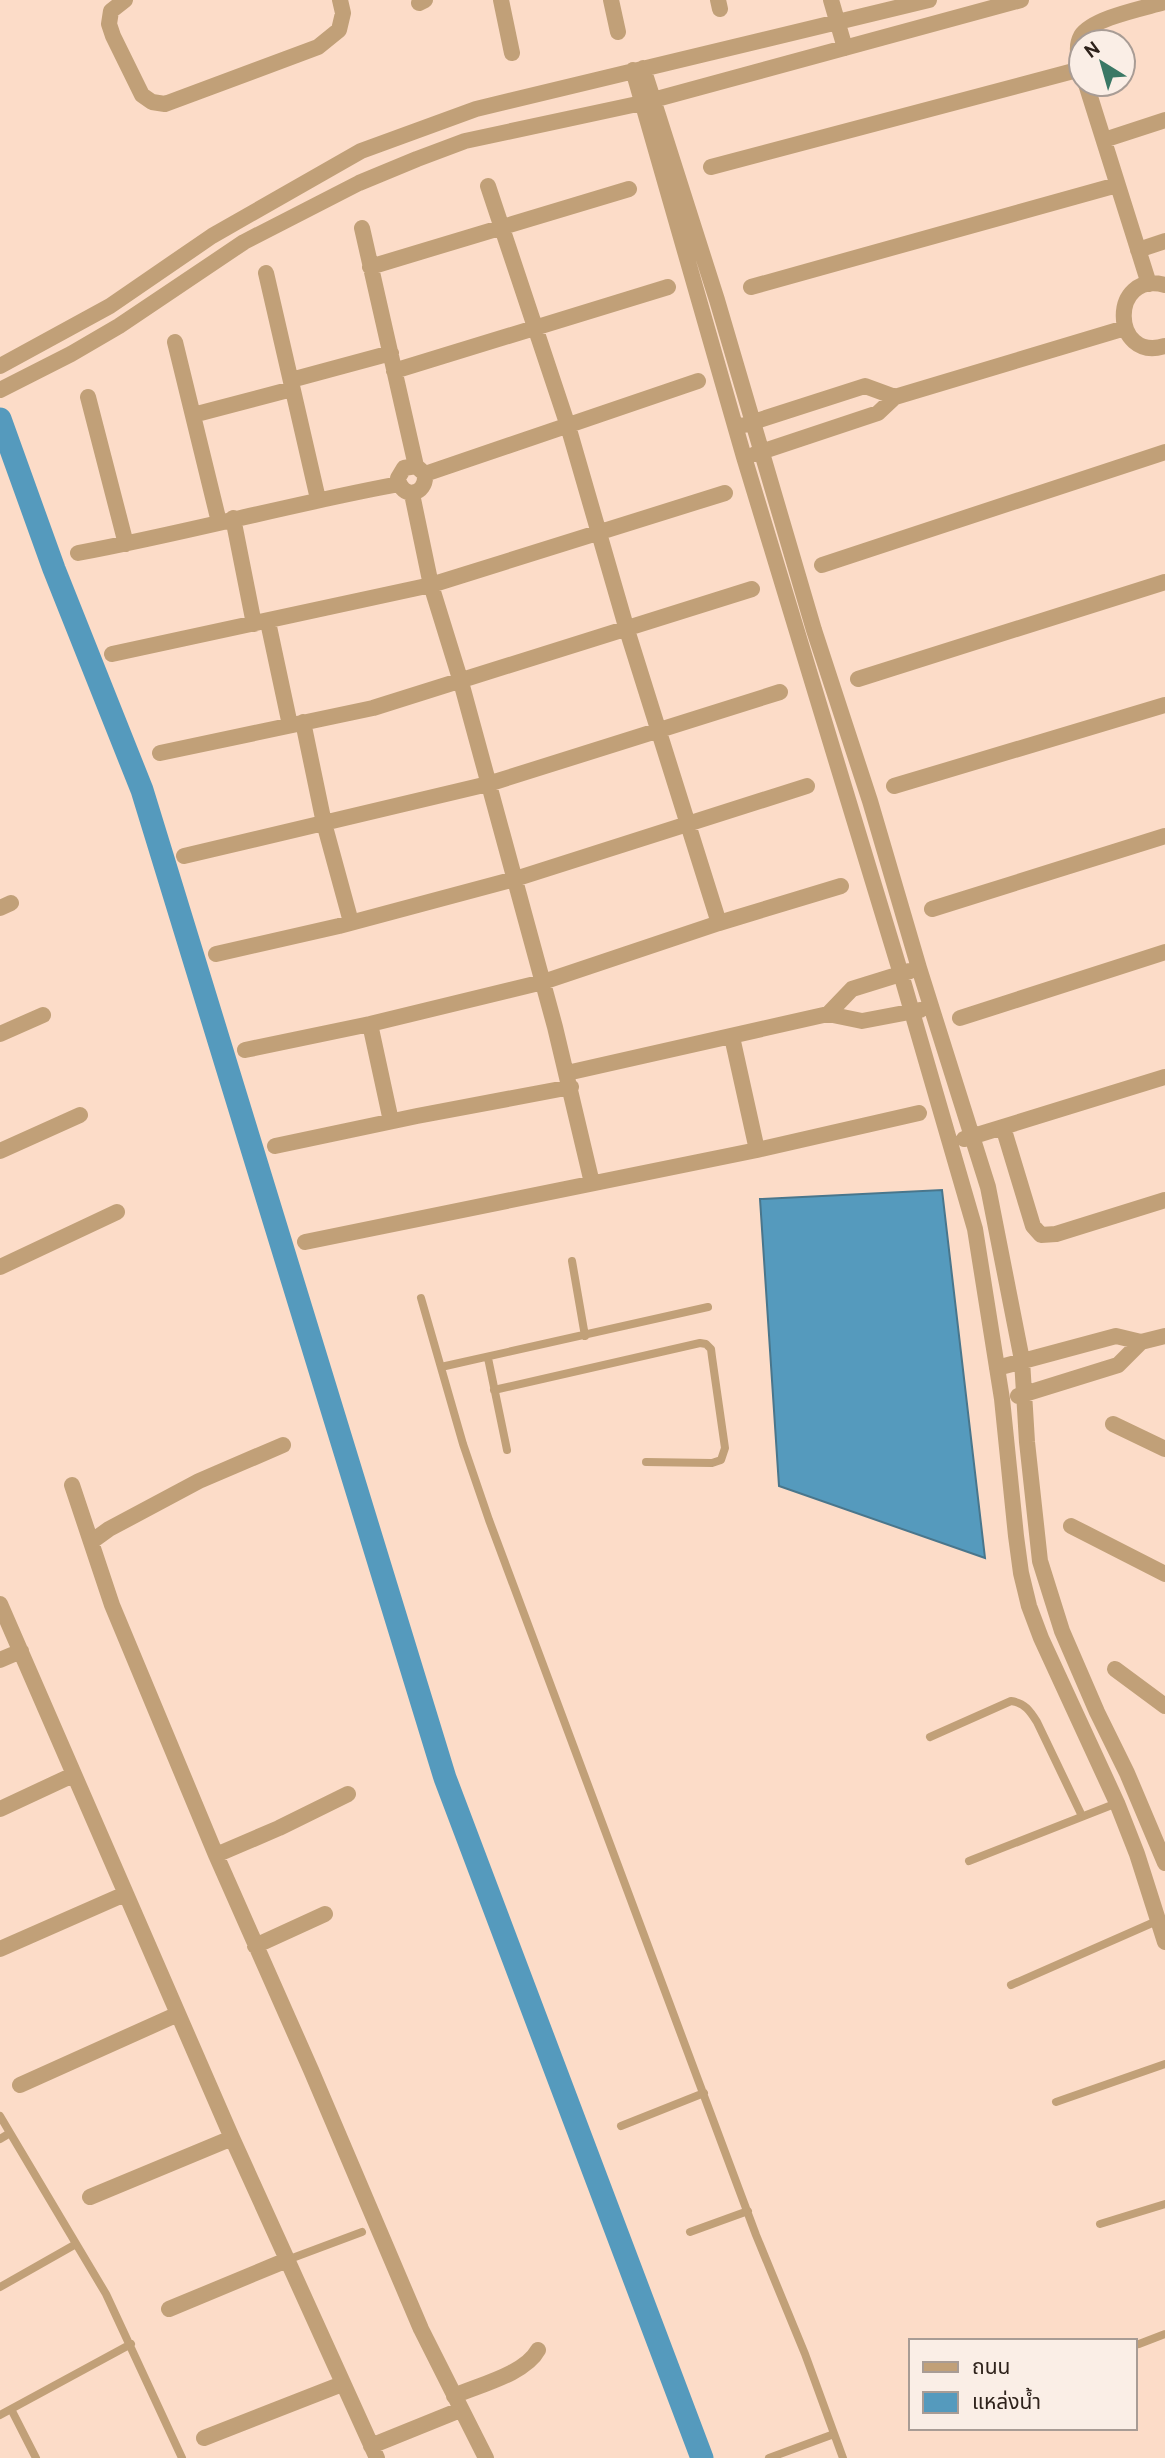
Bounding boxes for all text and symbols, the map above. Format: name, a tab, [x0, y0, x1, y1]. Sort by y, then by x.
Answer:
north arrow	[1067, 28, 1137, 98]
text: N	[1080, 37, 1106, 65]
legend	[909, 2339, 1137, 2430]
text: ถนน	[972, 2355, 1010, 2382]
text: แหล่งน้ำ	[972, 2387, 1041, 2417]

